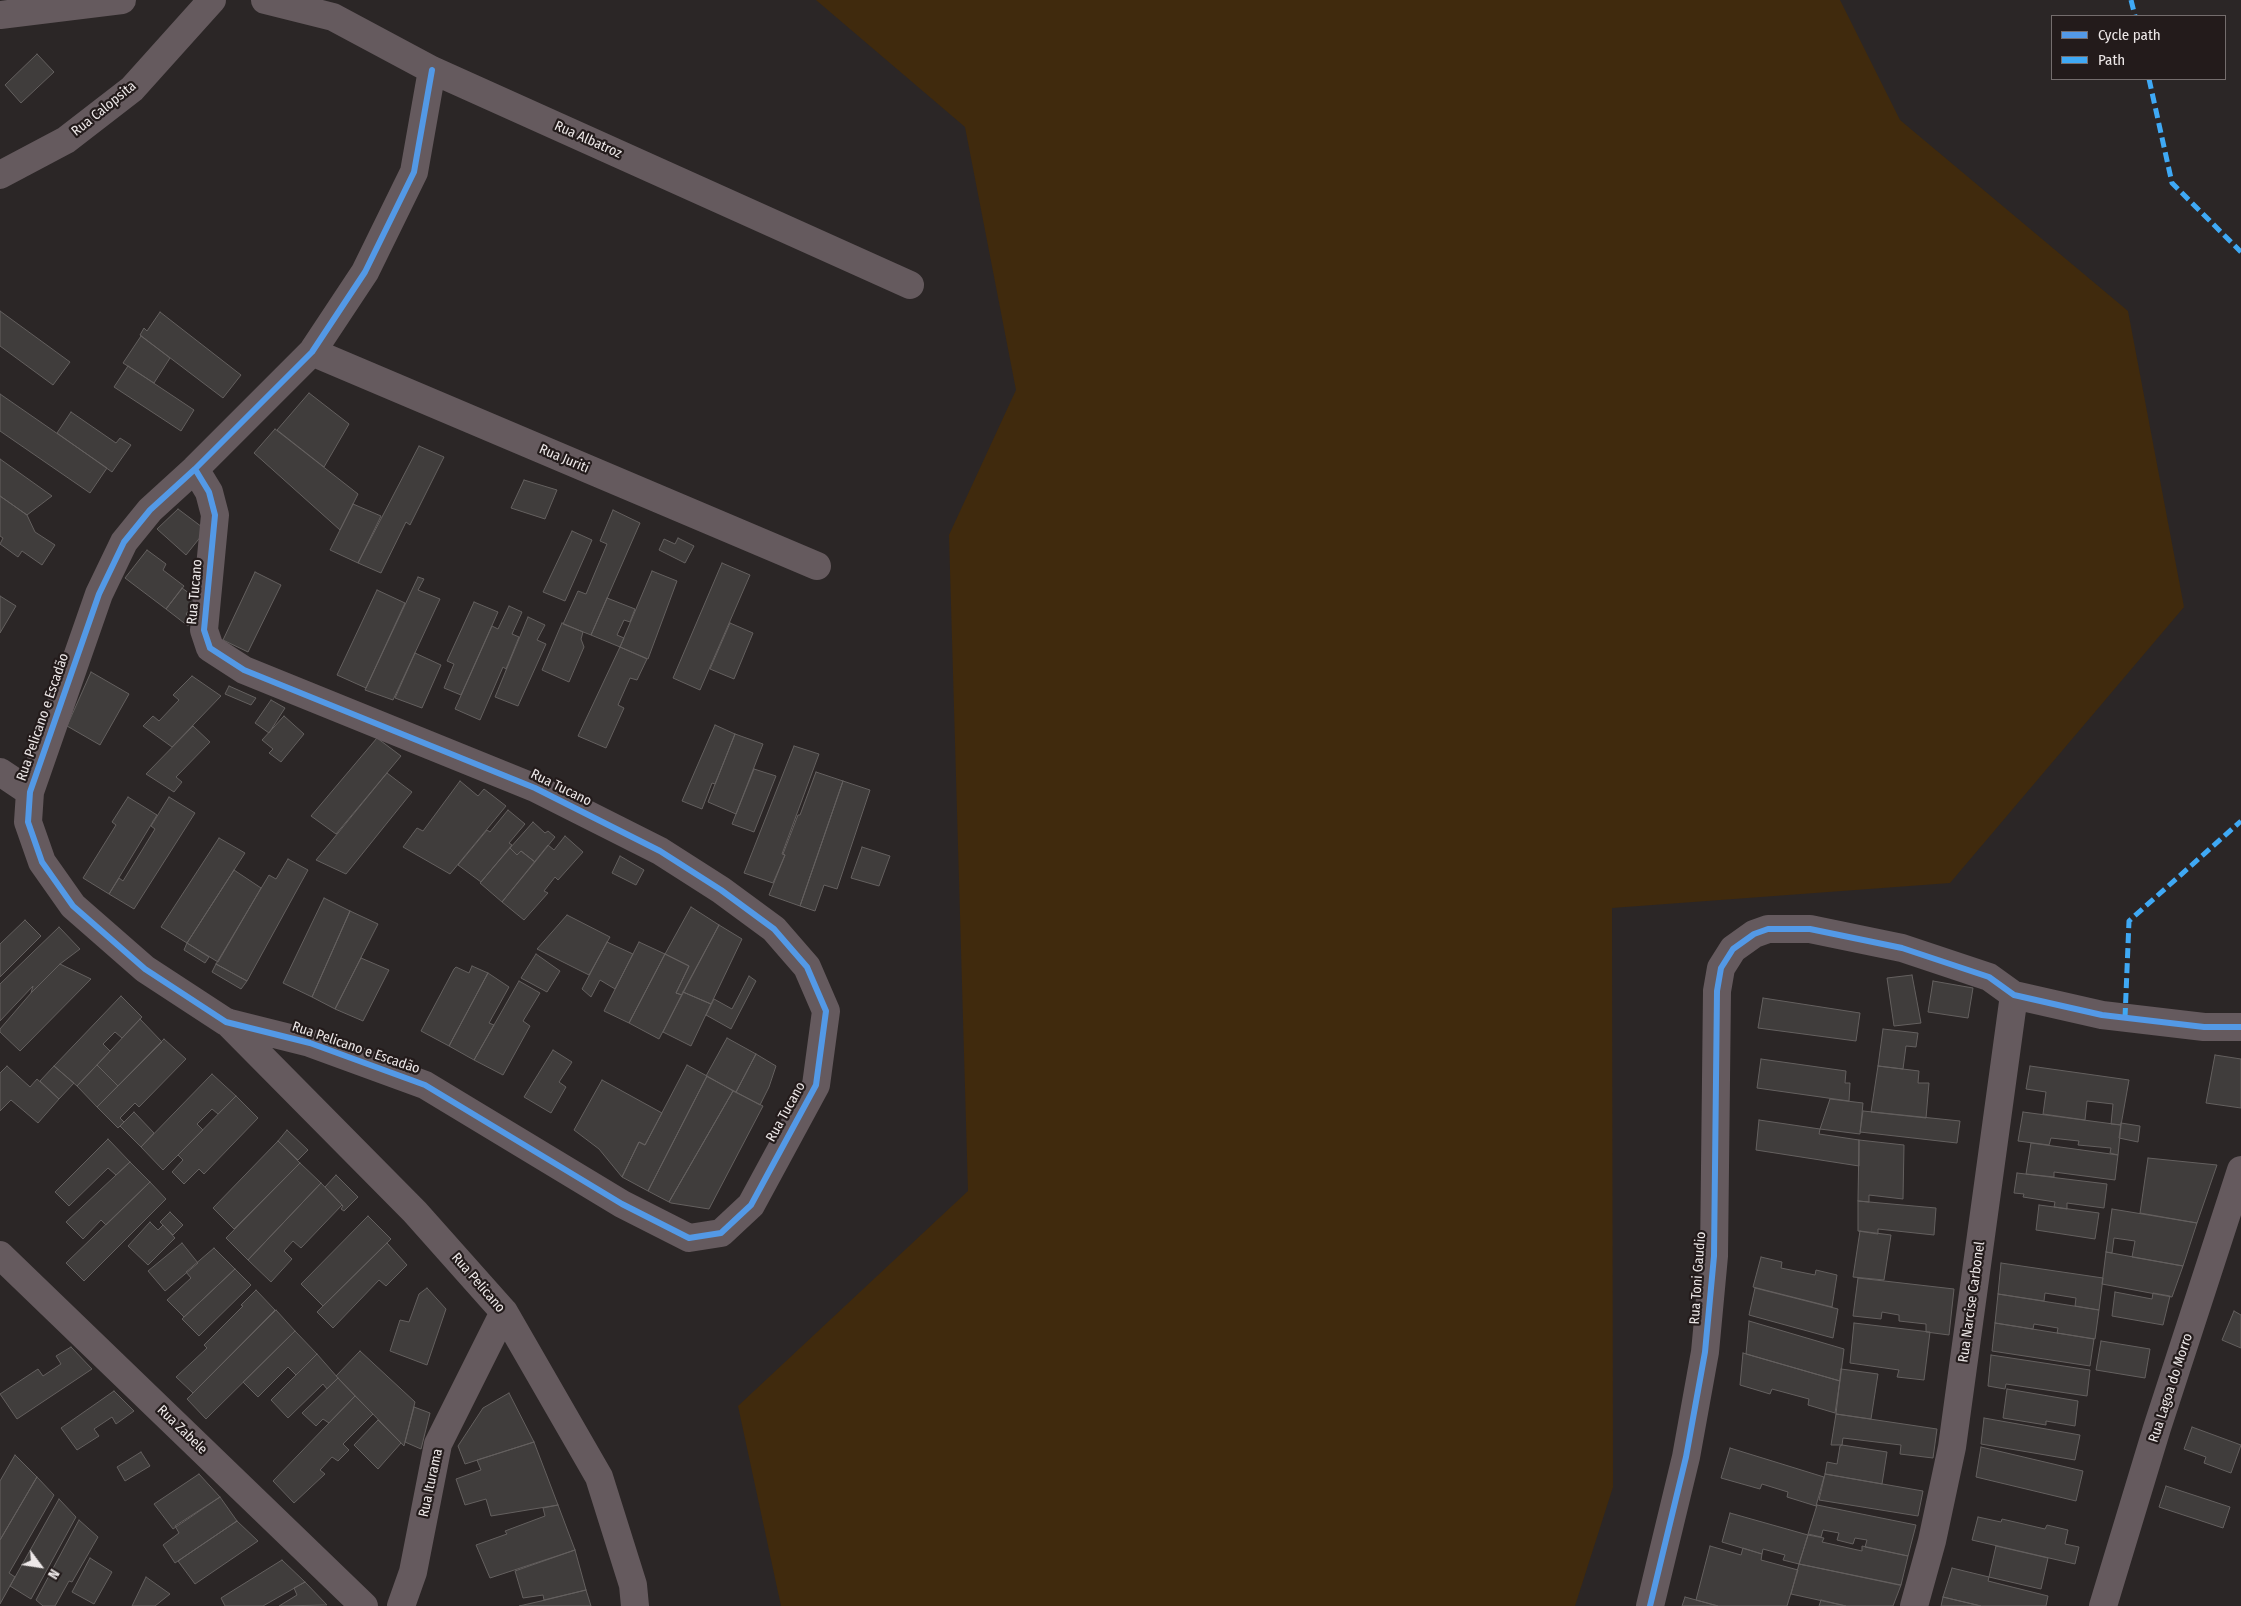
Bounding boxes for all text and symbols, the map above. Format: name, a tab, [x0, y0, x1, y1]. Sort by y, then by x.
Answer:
legend	[2051, 15, 2226, 80]
text: Cycle path	[2098, 26, 2161, 44]
text: Path	[2098, 51, 2125, 69]
street label: Rua Calopsita	[68, 78, 140, 140]
street label: Rua Albatroz	[552, 118, 624, 162]
street label: Rua Juriti	[536, 441, 592, 477]
street label: Rua Tucano	[184, 558, 206, 626]
street label: Rua Pelicano e Escadão	[13, 651, 73, 783]
street label: Rua Tucano	[528, 766, 594, 810]
street label: Rua Pelicano e Escadão	[290, 1018, 422, 1078]
street label: Rua Tucano	[763, 1079, 809, 1145]
street label: Rua Toni Gaudio	[1686, 1231, 1710, 1325]
street label: Rua Narcise Carbonel	[1955, 1240, 1989, 1364]
street label: Rua Pelicano	[448, 1250, 508, 1316]
street label: Rua Lagoa do Morro	[2145, 1331, 2197, 1445]
street label: Rua Zabele	[153, 1402, 211, 1458]
street label: Rua Iturama	[416, 1447, 446, 1519]
north arrow	[15, 1541, 65, 1591]
text: N	[44, 1566, 63, 1582]

